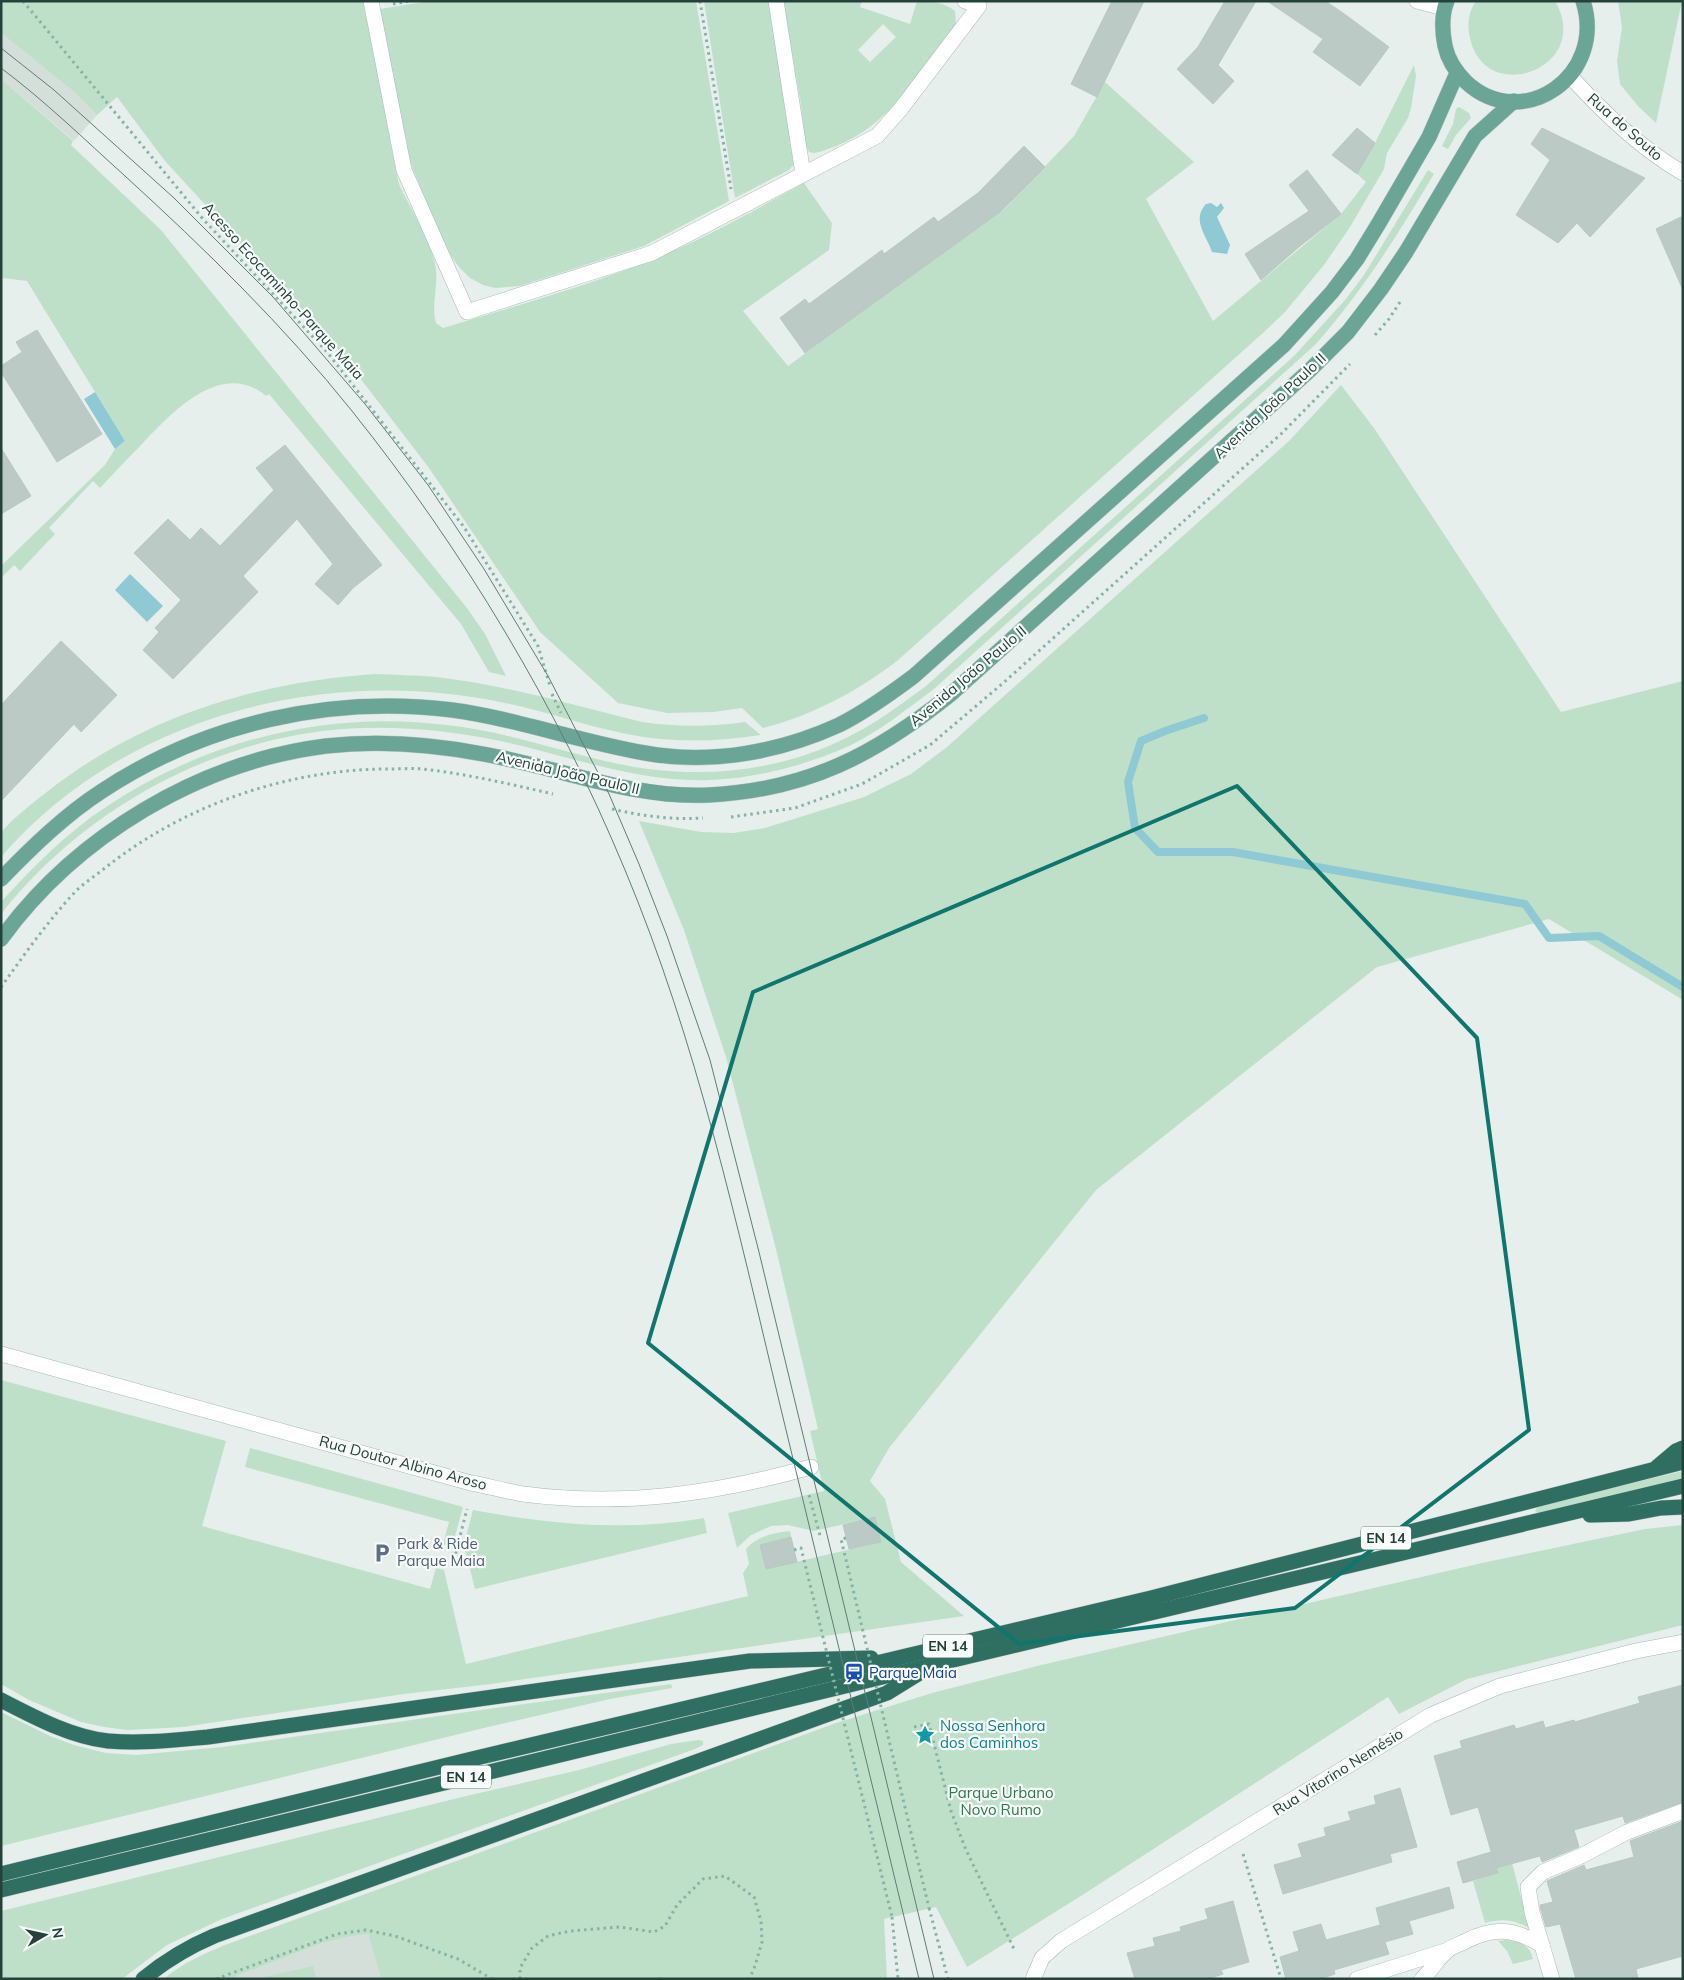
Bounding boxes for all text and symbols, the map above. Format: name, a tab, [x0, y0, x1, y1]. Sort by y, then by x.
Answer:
street label: Rua do Souto	[1584, 89, 1667, 165]
street label: Acesso Ecocaminho-Parque Maia	[199, 198, 368, 383]
street label: Avenida João Paulo II	[1210, 349, 1330, 463]
street label: Avenida João Paulo II	[905, 621, 1030, 730]
street label: Avenida João Paulo II	[494, 747, 642, 798]
street label: Rua Doutor Albino Aroso	[317, 1431, 489, 1494]
road number: EN 14	[1361, 1526, 1411, 1550]
place label: Park & Ride Parque Maia	[397, 1534, 485, 1570]
parking icon: Park & Ride Parque Maia	[371, 1542, 393, 1564]
road number: EN 14	[923, 1634, 973, 1658]
station icon: Parque Maia	[843, 1662, 865, 1684]
place label: Parque Maia	[869, 1663, 957, 1682]
place label: Nossa Senhora dos Caminhos	[940, 1716, 1046, 1752]
place icon: Nossa Senhora dos Caminhos	[914, 1724, 936, 1746]
street label: Rua Vitorino Nemésio	[1269, 1724, 1406, 1819]
road number: EN 14	[441, 1765, 491, 1788]
park label: Parque Urbano Novo Rumo	[948, 1783, 1054, 1819]
north arrow	[20, 1910, 70, 1960]
text: N	[48, 1926, 68, 1940]

